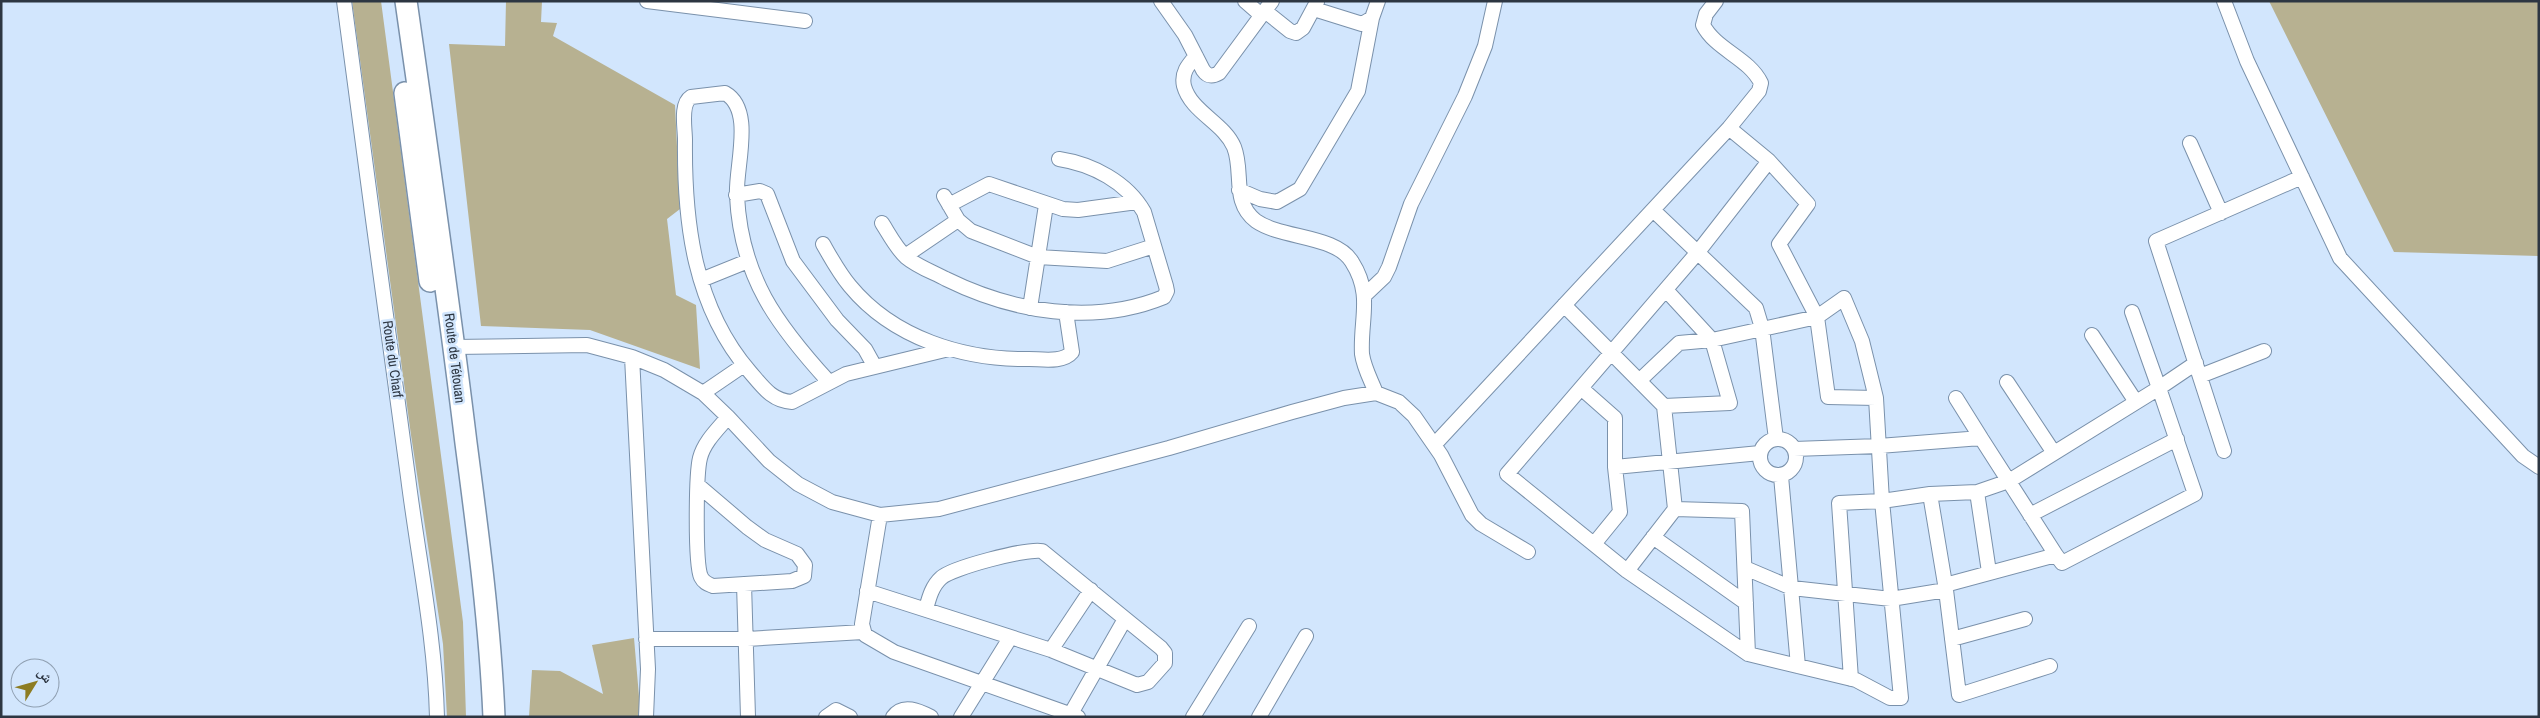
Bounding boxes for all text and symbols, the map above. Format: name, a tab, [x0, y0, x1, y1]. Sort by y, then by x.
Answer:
street label: Route de Tétouan	[441, 312, 469, 404]
street label: Route du Charf	[379, 319, 407, 400]
north arrow	[10, 658, 60, 708]
text: ش	[34, 664, 57, 687]

